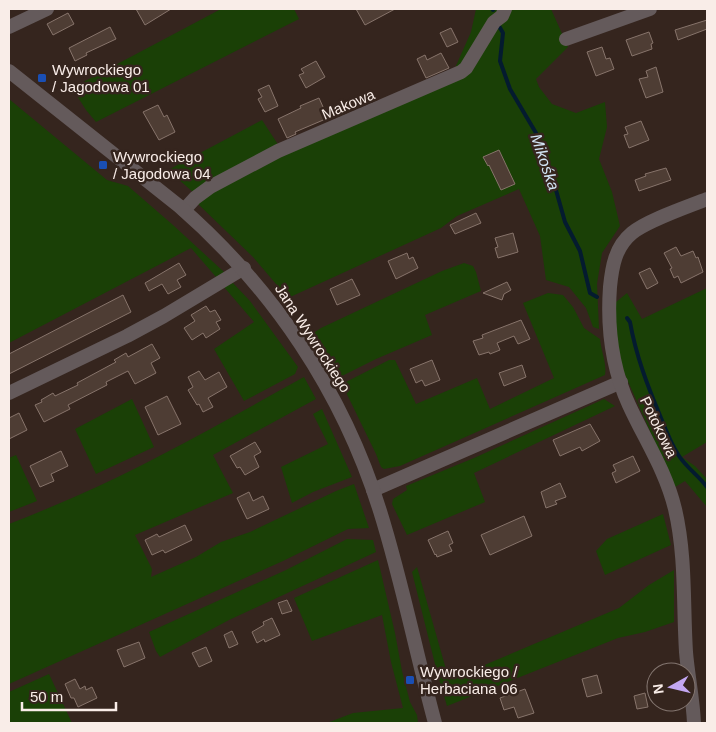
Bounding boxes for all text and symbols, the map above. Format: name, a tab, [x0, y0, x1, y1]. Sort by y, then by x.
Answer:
place label: Wywrockiego / Jagodowa 01	[52, 61, 150, 95]
marker: Wywrockiego / Jagodowa 01	[36, 72, 48, 84]
street label: Makowa	[319, 85, 378, 123]
water label: Mikośka	[527, 131, 563, 193]
place label: Wywrockiego / Jagodowa 04	[113, 148, 211, 182]
marker: Wywrockiego / Jagodowa 04	[97, 159, 109, 171]
street label: Jana Wywrockiego	[272, 281, 354, 395]
street label: Potokowa	[637, 394, 681, 461]
north arrow	[646, 662, 696, 712]
place label: Wywrockiego / Herbaciana 06	[420, 663, 518, 697]
marker: Wywrockiego / Herbaciana 06	[404, 674, 416, 686]
scale bar	[22, 680, 116, 712]
text: N	[649, 683, 667, 695]
text: 50 m	[30, 688, 63, 705]

